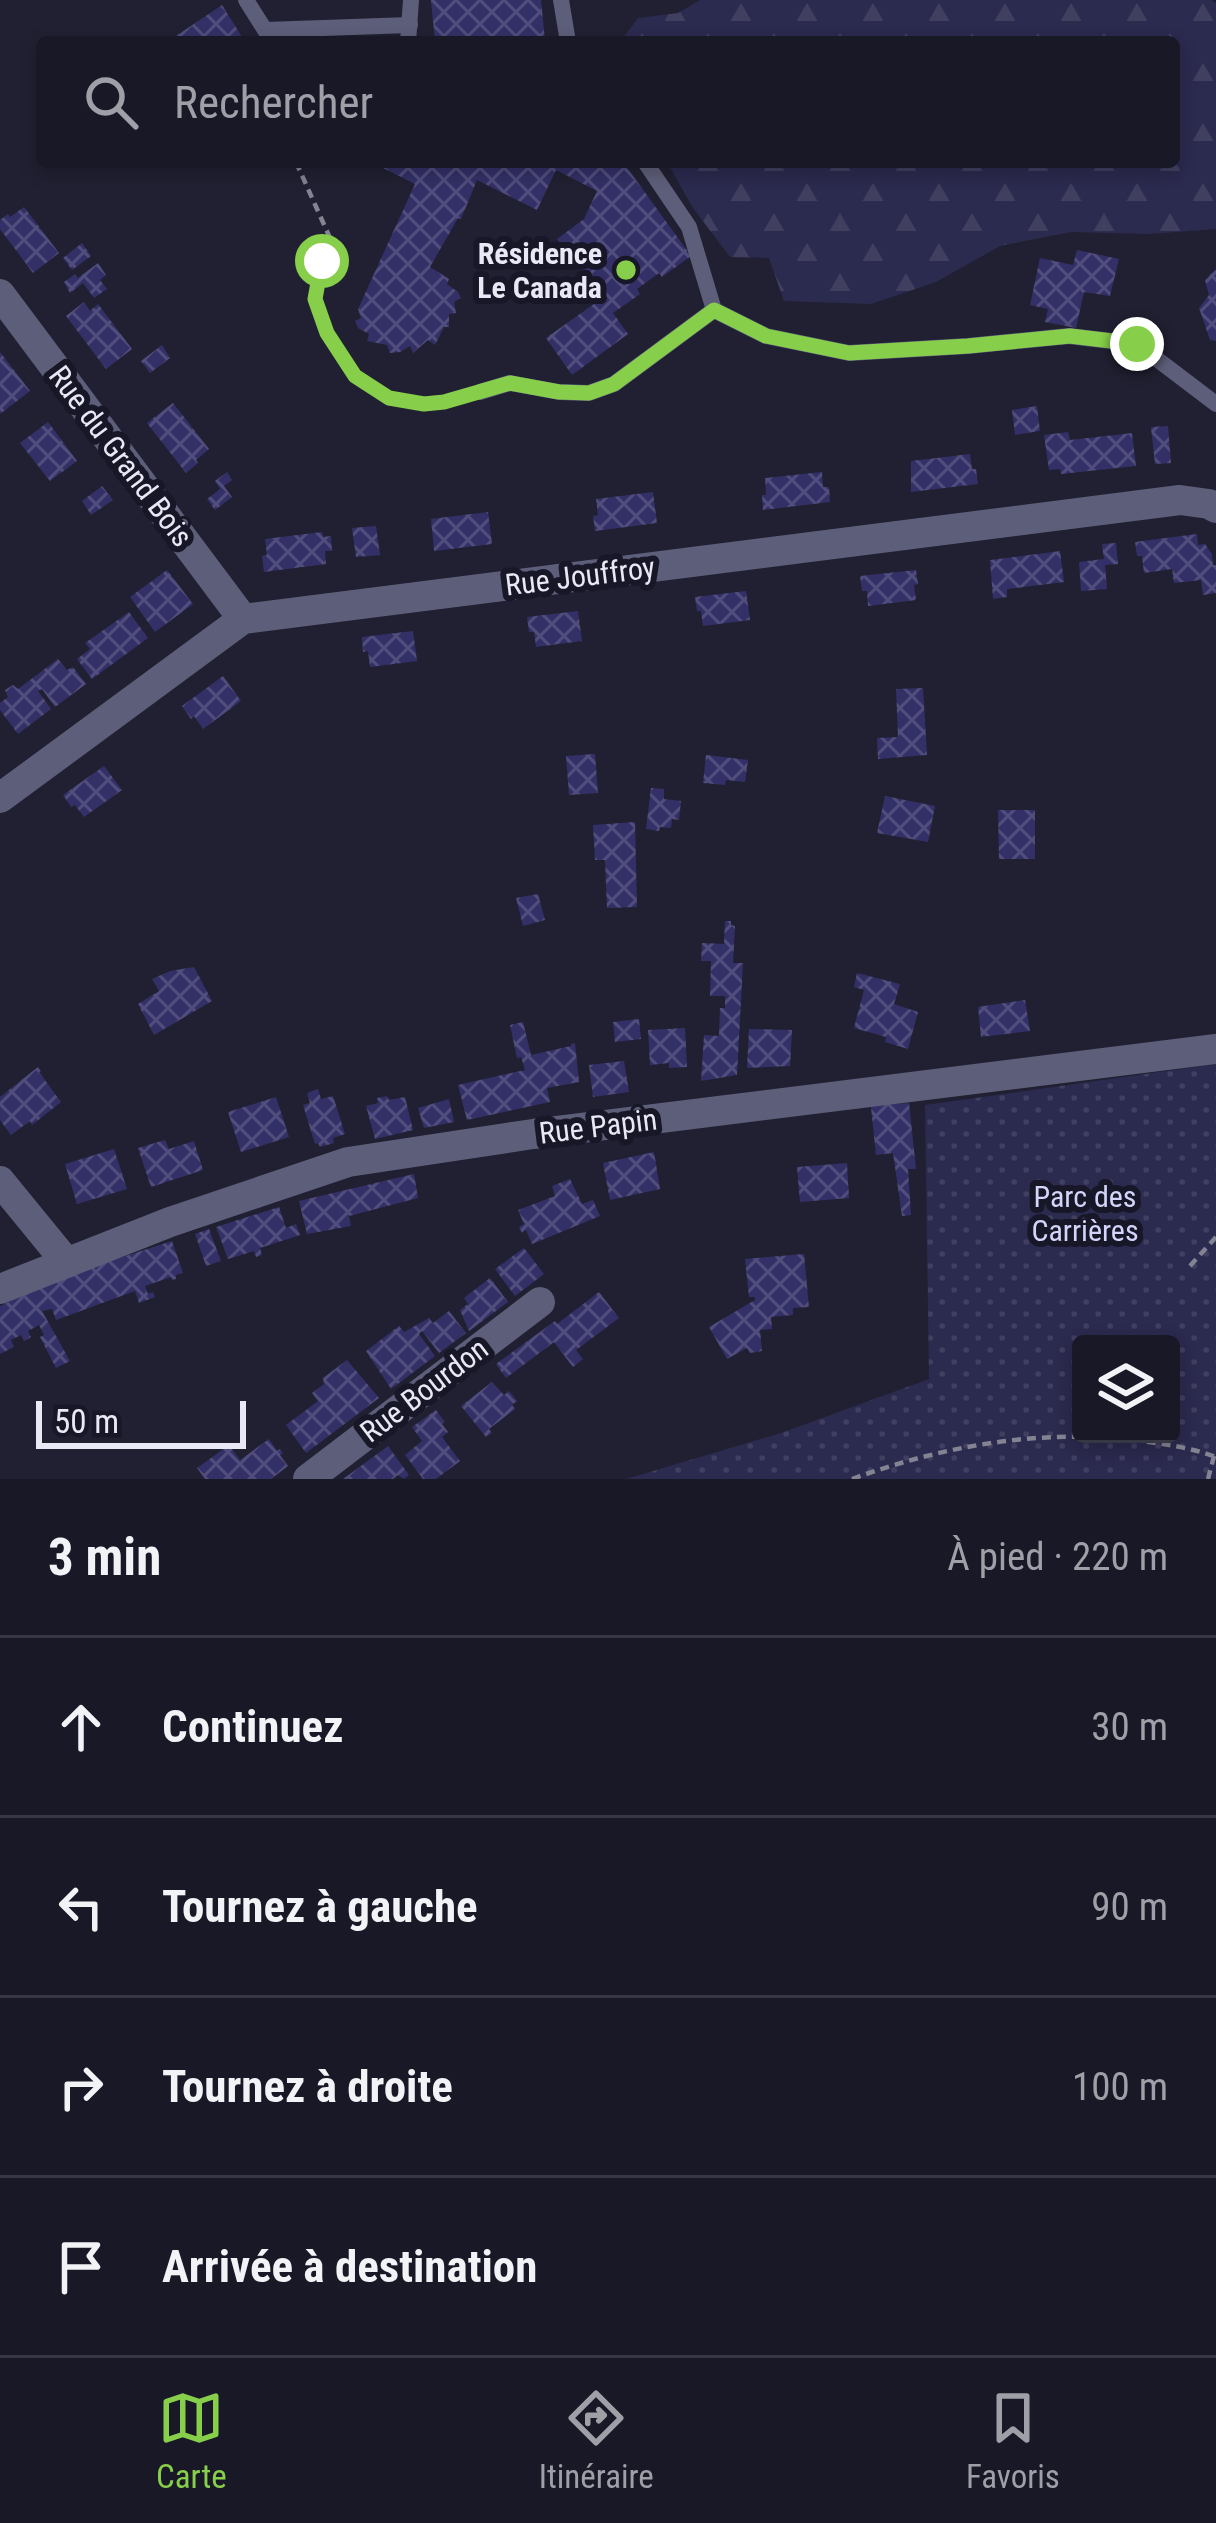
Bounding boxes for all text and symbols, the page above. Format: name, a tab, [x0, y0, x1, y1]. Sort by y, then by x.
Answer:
search box	[36, 36, 1180, 168]
icon: search	[78, 69, 144, 135]
text: Rechercher	[174, 76, 373, 129]
route start	[295, 234, 349, 288]
place label: Résidence Le Canada	[477, 236, 602, 305]
marker: Résidence Le Canada	[613, 257, 639, 283]
route end	[1110, 317, 1164, 371]
street label: Rue du Grand Bois	[42, 359, 200, 553]
street label: Rue Jouffroy	[503, 549, 657, 603]
street label: Rue Papin	[537, 1101, 659, 1151]
park label: Parc des Carrières	[1031, 1179, 1139, 1248]
street label: Rue Bourdon	[353, 1331, 495, 1449]
map controls	[1072, 1335, 1180, 1443]
button: layers	[1072, 1335, 1180, 1443]
scale bar	[36, 1395, 246, 1448]
text: 50 m	[54, 1402, 119, 1441]
text: 3 min	[48, 1528, 161, 1587]
text: À pied · 220 m	[947, 1534, 1168, 1580]
icon: ahead	[48, 1694, 114, 1760]
text: Continuez	[162, 1700, 343, 1753]
text: 30 m	[1091, 1704, 1168, 1750]
icon: left	[48, 1874, 114, 1940]
text: Tournez à gauche	[162, 1880, 478, 1933]
text: 90 m	[1091, 1884, 1168, 1930]
icon: right	[48, 2054, 114, 2120]
text: Tournez à droite	[162, 2060, 453, 2113]
text: 100 m	[1072, 2064, 1168, 2110]
icon: arrive	[48, 2234, 114, 2300]
text: Arrivée à destination	[162, 2240, 537, 2293]
tab: Carte	[156, 2385, 227, 2496]
tab: Itinéraire	[539, 2385, 654, 2496]
tab: Favoris	[966, 2385, 1060, 2496]

